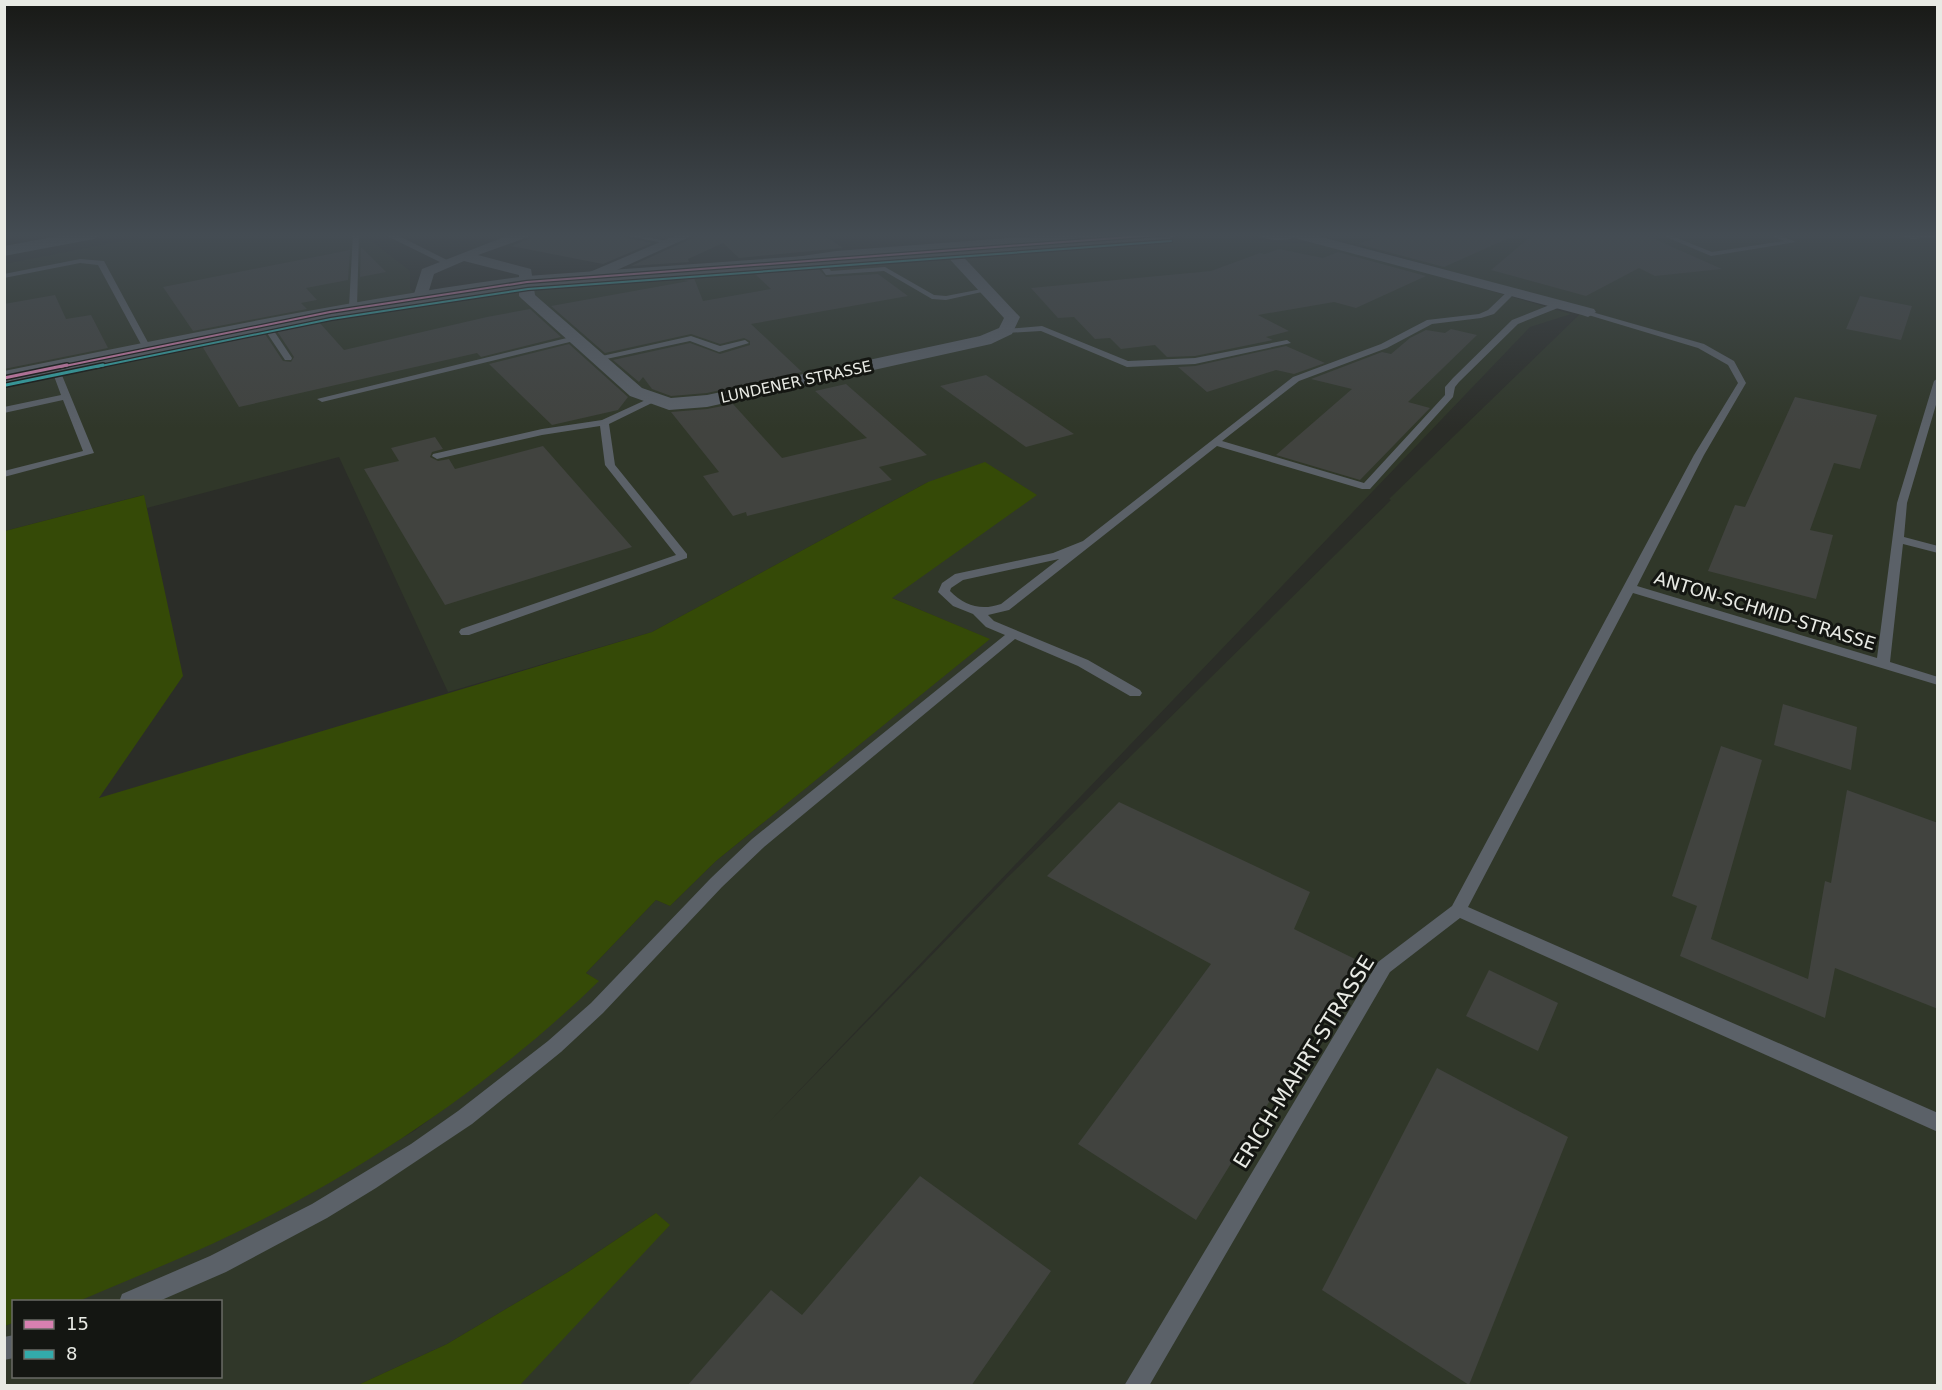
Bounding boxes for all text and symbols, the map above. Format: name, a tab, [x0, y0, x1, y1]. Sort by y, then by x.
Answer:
street label: LUNDENER STRASSE	[719, 357, 873, 407]
street label: ANTON-SCHMID-STRASSE	[1652, 567, 1878, 654]
street label: ERICH-MAHRT-STRASSE	[1229, 951, 1379, 1173]
legend	[12, 1300, 222, 1378]
text: 15	[66, 1313, 89, 1334]
text: 8	[66, 1343, 77, 1364]

